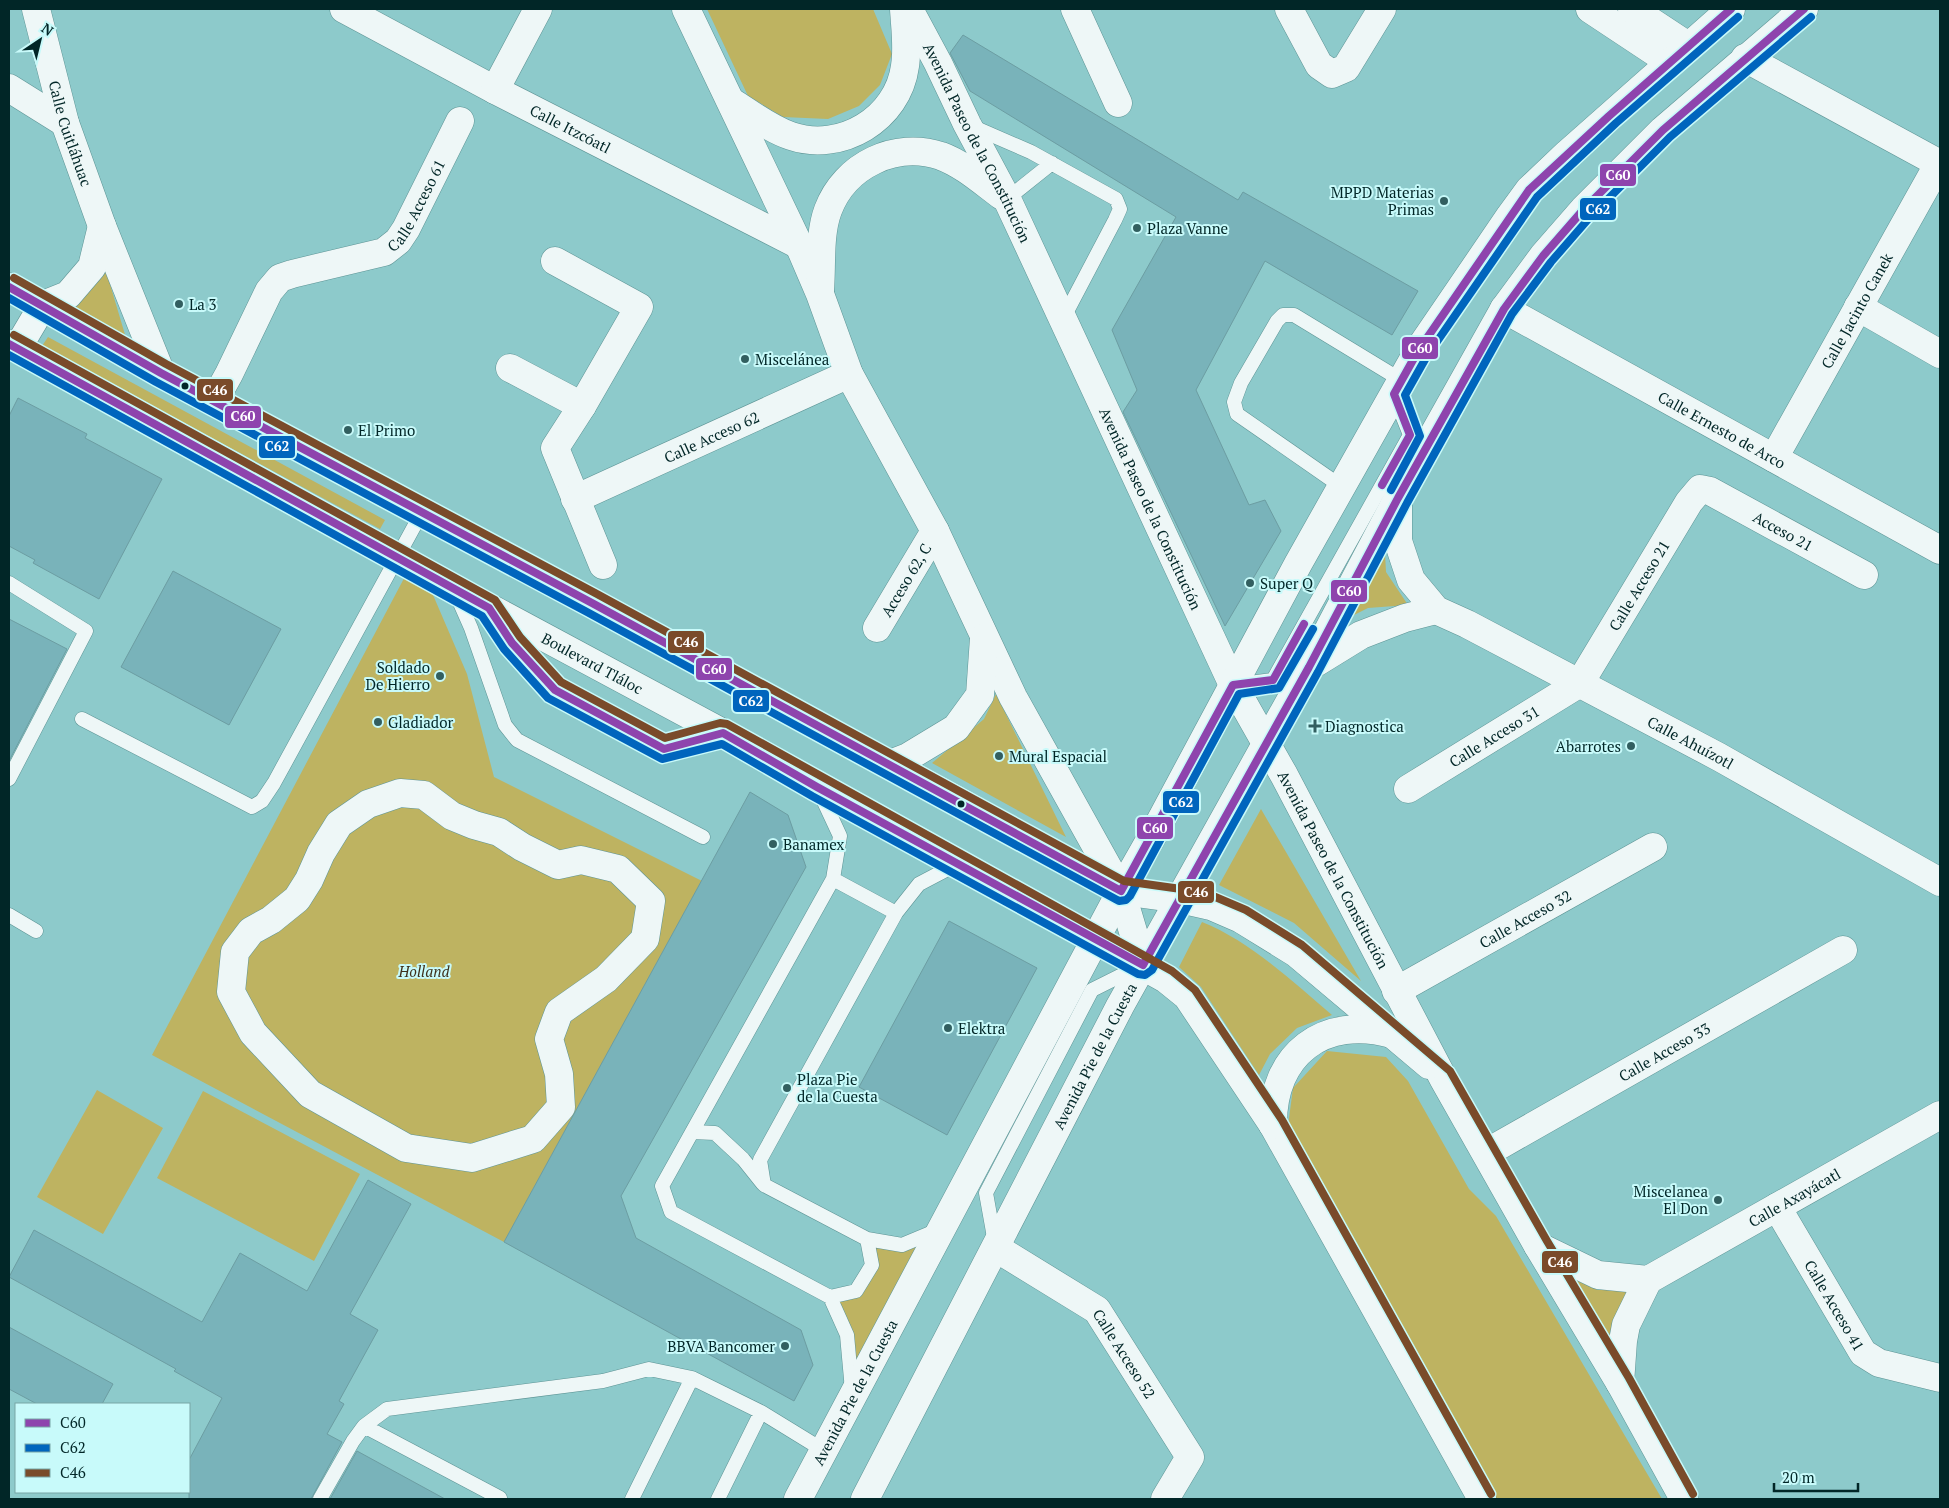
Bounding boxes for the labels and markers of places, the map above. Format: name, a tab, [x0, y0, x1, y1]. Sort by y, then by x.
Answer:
place label: MPPD Materias Primas	[1331, 182, 1434, 219]
marker: MPPD Materias Primas	[1438, 195, 1450, 207]
place label: Plaza Vanne	[1147, 218, 1228, 238]
marker: Plaza Vanne	[1131, 222, 1143, 234]
place label: La 3	[189, 294, 216, 314]
marker: La 3	[173, 298, 185, 310]
place label: Miscelánea	[755, 349, 830, 369]
marker: Miscelánea	[739, 353, 751, 365]
unlabelled marker	[180, 381, 190, 391]
place label: El Primo	[358, 420, 415, 440]
marker: El Primo	[342, 424, 354, 436]
place label: Super Q	[1260, 573, 1314, 593]
marker: Super Q	[1244, 577, 1256, 589]
place label: Soldado De Hierro	[365, 657, 430, 694]
marker: Soldado De Hierro	[434, 670, 446, 682]
place label: Gladiador	[388, 712, 453, 732]
marker: Gladiador	[372, 716, 384, 728]
place label: Diagnostica	[1325, 716, 1404, 736]
marker: Diagnostica	[1309, 720, 1321, 732]
place label: Abarrotes	[1556, 736, 1621, 756]
marker: Abarrotes	[1625, 740, 1637, 752]
place label: Mural Espacial	[1009, 746, 1107, 766]
marker: Mural Espacial	[993, 750, 1005, 762]
unlabelled marker	[956, 799, 966, 809]
place label: Banamex	[783, 834, 845, 854]
marker: Banamex	[767, 838, 779, 850]
place label: Elektra	[958, 1018, 1006, 1038]
marker: Elektra	[942, 1022, 954, 1034]
place label: Plaza Pie de la Cuesta	[797, 1069, 878, 1106]
marker: Plaza Pie de la Cuesta	[781, 1082, 793, 1094]
place label: Miscelanea El Don	[1634, 1181, 1708, 1218]
marker: Miscelanea El Don	[1712, 1194, 1724, 1206]
place label: BBVA Bancomer	[667, 1336, 775, 1356]
marker: BBVA Bancomer	[779, 1340, 791, 1352]

